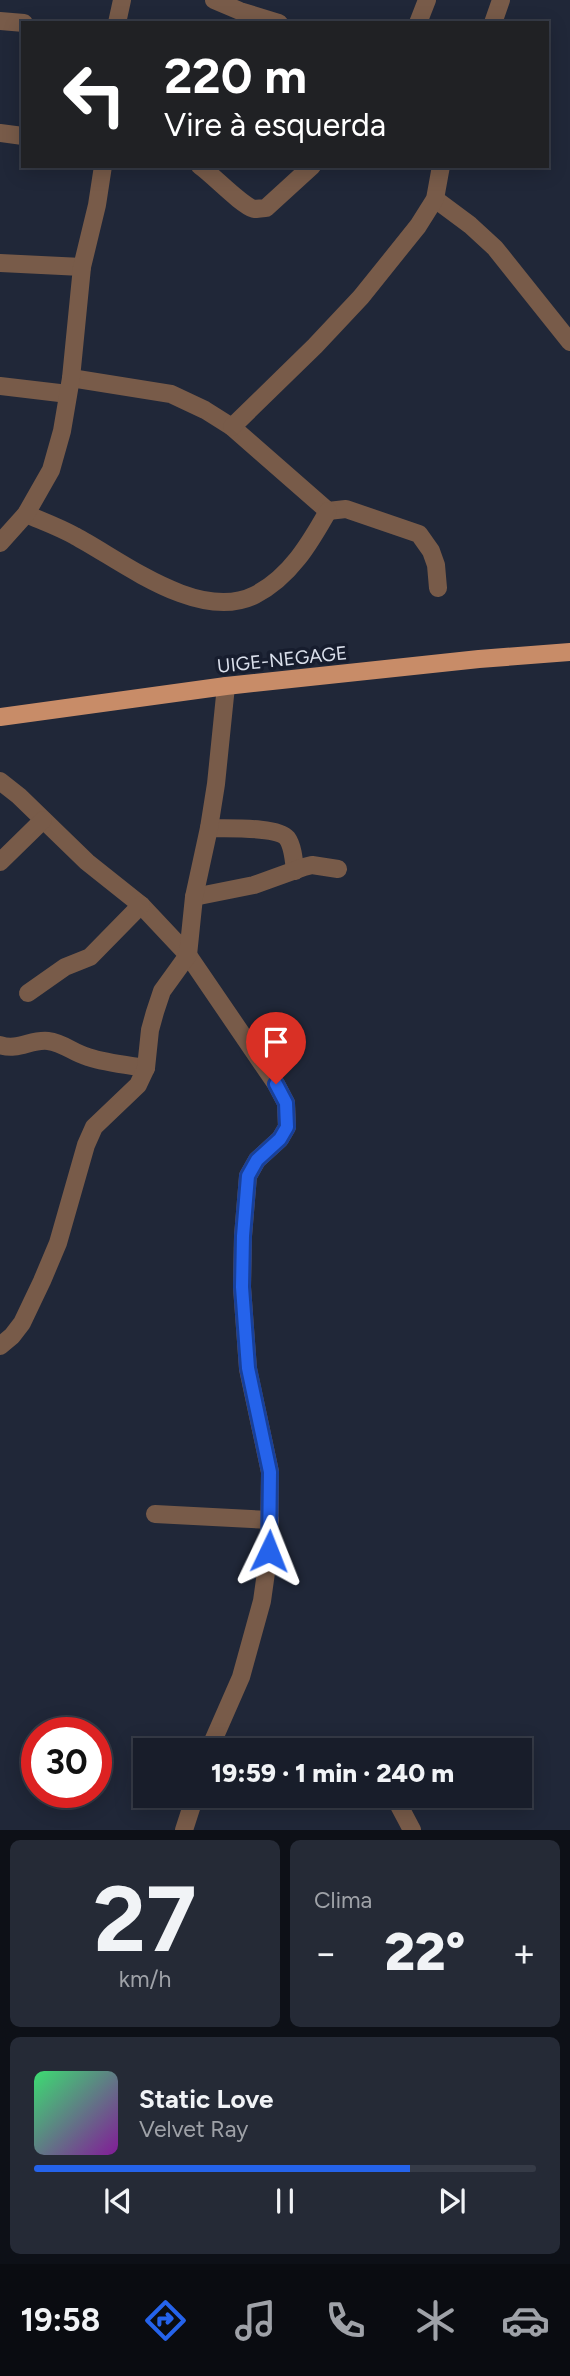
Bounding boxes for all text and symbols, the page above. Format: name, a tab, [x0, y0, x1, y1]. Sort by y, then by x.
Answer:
text: 220 m	[164, 46, 307, 105]
icon: left	[49, 49, 140, 140]
text: Vire à esquerda	[164, 106, 386, 144]
street label: UIGE-NEGAGE	[216, 641, 348, 678]
pin	[246, 1012, 306, 1084]
icon: arrive	[257, 1023, 295, 1061]
position arrow	[232, 1514, 306, 1588]
speed limit sign: 30	[21, 1717, 112, 1808]
text: 19:59 · 1 min · 240 m	[211, 1757, 454, 1789]
text: 27	[93, 1865, 197, 1974]
text: Clima	[314, 1886, 372, 1914]
text: 22°	[384, 1921, 466, 1983]
text: −	[314, 1930, 338, 1976]
text: +	[512, 1930, 536, 1976]
text: km/h	[119, 1965, 171, 1993]
text: Static Love	[139, 2083, 273, 2115]
text: Velvet Ray	[139, 2115, 248, 2143]
icon: previous	[99, 2182, 137, 2220]
icon: pause	[266, 2182, 304, 2220]
icon: next	[433, 2182, 471, 2220]
icon: directions	[141, 2296, 190, 2345]
icon: music	[231, 2296, 280, 2345]
icon: phone	[321, 2296, 370, 2345]
icon: climate	[411, 2296, 460, 2345]
icon: car	[501, 2296, 550, 2345]
text: 19:58	[20, 2301, 100, 2339]

